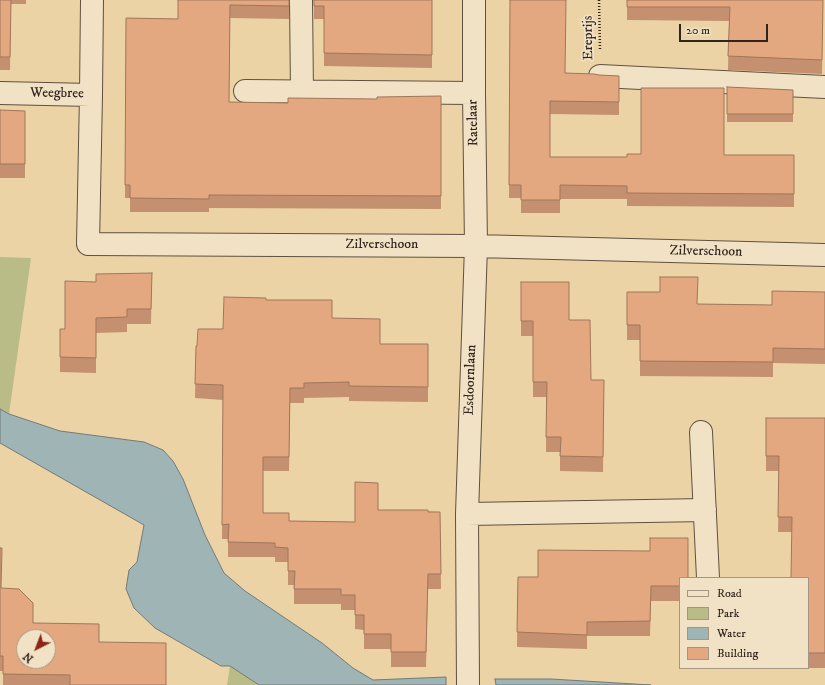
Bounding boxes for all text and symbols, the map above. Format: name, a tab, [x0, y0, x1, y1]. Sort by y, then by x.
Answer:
street label: Ereprijs	[580, 15, 598, 61]
scale bar	[681, 16, 770, 42]
text: 20 m	[686, 23, 710, 38]
street label: Weegbree	[30, 85, 84, 103]
street label: Ratelaar	[465, 99, 483, 147]
street label: Zilverschoon	[346, 237, 418, 253]
street label: Zilverschoon	[669, 243, 743, 261]
street label: Esdoornlaan	[461, 344, 481, 416]
legend	[679, 577, 809, 669]
text: Road	[717, 586, 742, 601]
text: Park	[717, 606, 739, 621]
text: Water	[717, 626, 746, 641]
north arrow	[16, 629, 56, 669]
text: Building	[717, 646, 758, 661]
text: N	[21, 649, 37, 665]

